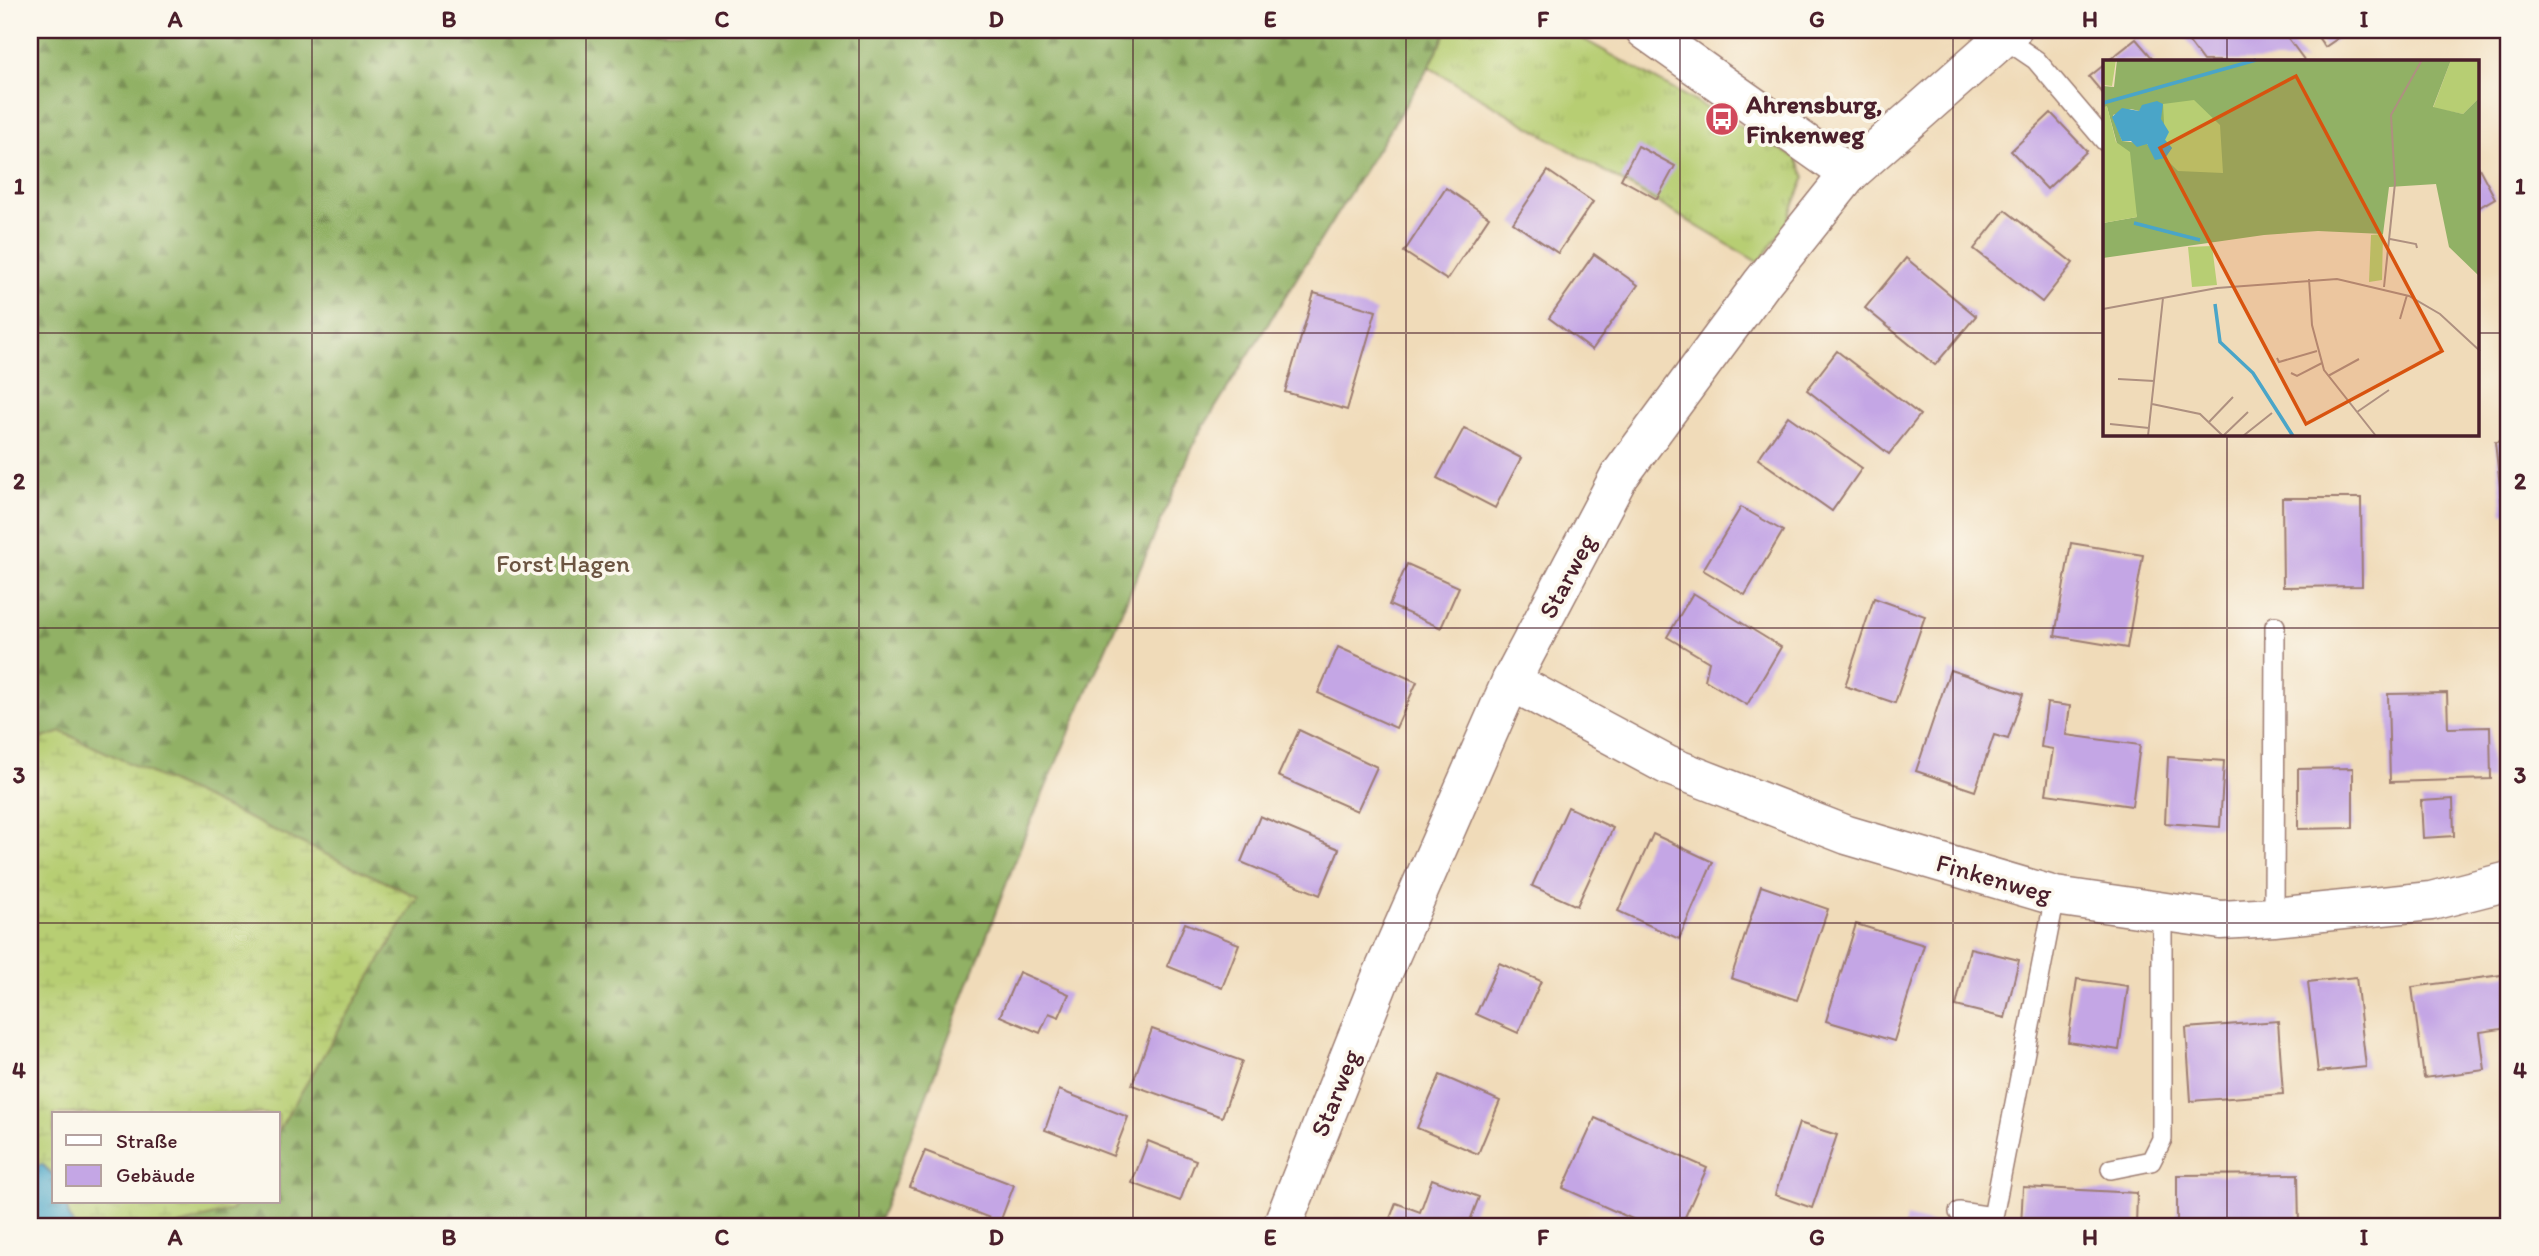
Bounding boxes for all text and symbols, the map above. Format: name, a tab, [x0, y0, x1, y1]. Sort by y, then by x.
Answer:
text: A	[167, 5, 183, 33]
text: B	[442, 5, 457, 33]
text: C	[715, 5, 730, 33]
text: D	[988, 5, 1004, 33]
text: E	[1264, 5, 1277, 33]
text: F	[1537, 5, 1550, 33]
text: G	[1809, 5, 1825, 33]
text: H	[2082, 5, 2098, 33]
text: I	[2360, 5, 2369, 33]
inset map	[2103, 60, 2480, 436]
place label: Ahrensburg, Finkenweg	[1745, 88, 1883, 150]
bus stop icon: Ahrensburg, Finkenweg	[1703, 100, 1741, 138]
text: 1	[14, 172, 25, 200]
text: 1	[2515, 172, 2526, 200]
text: 2	[13, 467, 26, 495]
text: 2	[2514, 467, 2527, 495]
street label: Starweg	[1531, 528, 1603, 624]
park label: Forst Hagen	[496, 547, 630, 579]
text: 3	[13, 761, 26, 789]
text: 3	[2514, 761, 2527, 789]
street label: Finkenweg	[1933, 846, 2056, 910]
street label: Starweg	[1303, 1044, 1367, 1141]
text: 4	[12, 1056, 26, 1084]
text: 4	[2513, 1056, 2527, 1084]
legend	[52, 1112, 280, 1204]
text: Straße	[116, 1128, 177, 1153]
text: Gebäude	[116, 1162, 195, 1187]
text: A	[167, 1223, 183, 1251]
text: B	[442, 1223, 457, 1251]
text: C	[715, 1223, 730, 1251]
text: D	[988, 1223, 1004, 1251]
text: E	[1264, 1223, 1277, 1251]
text: F	[1537, 1223, 1550, 1251]
text: G	[1809, 1223, 1825, 1251]
text: H	[2082, 1223, 2098, 1251]
text: I	[2360, 1223, 2369, 1251]

